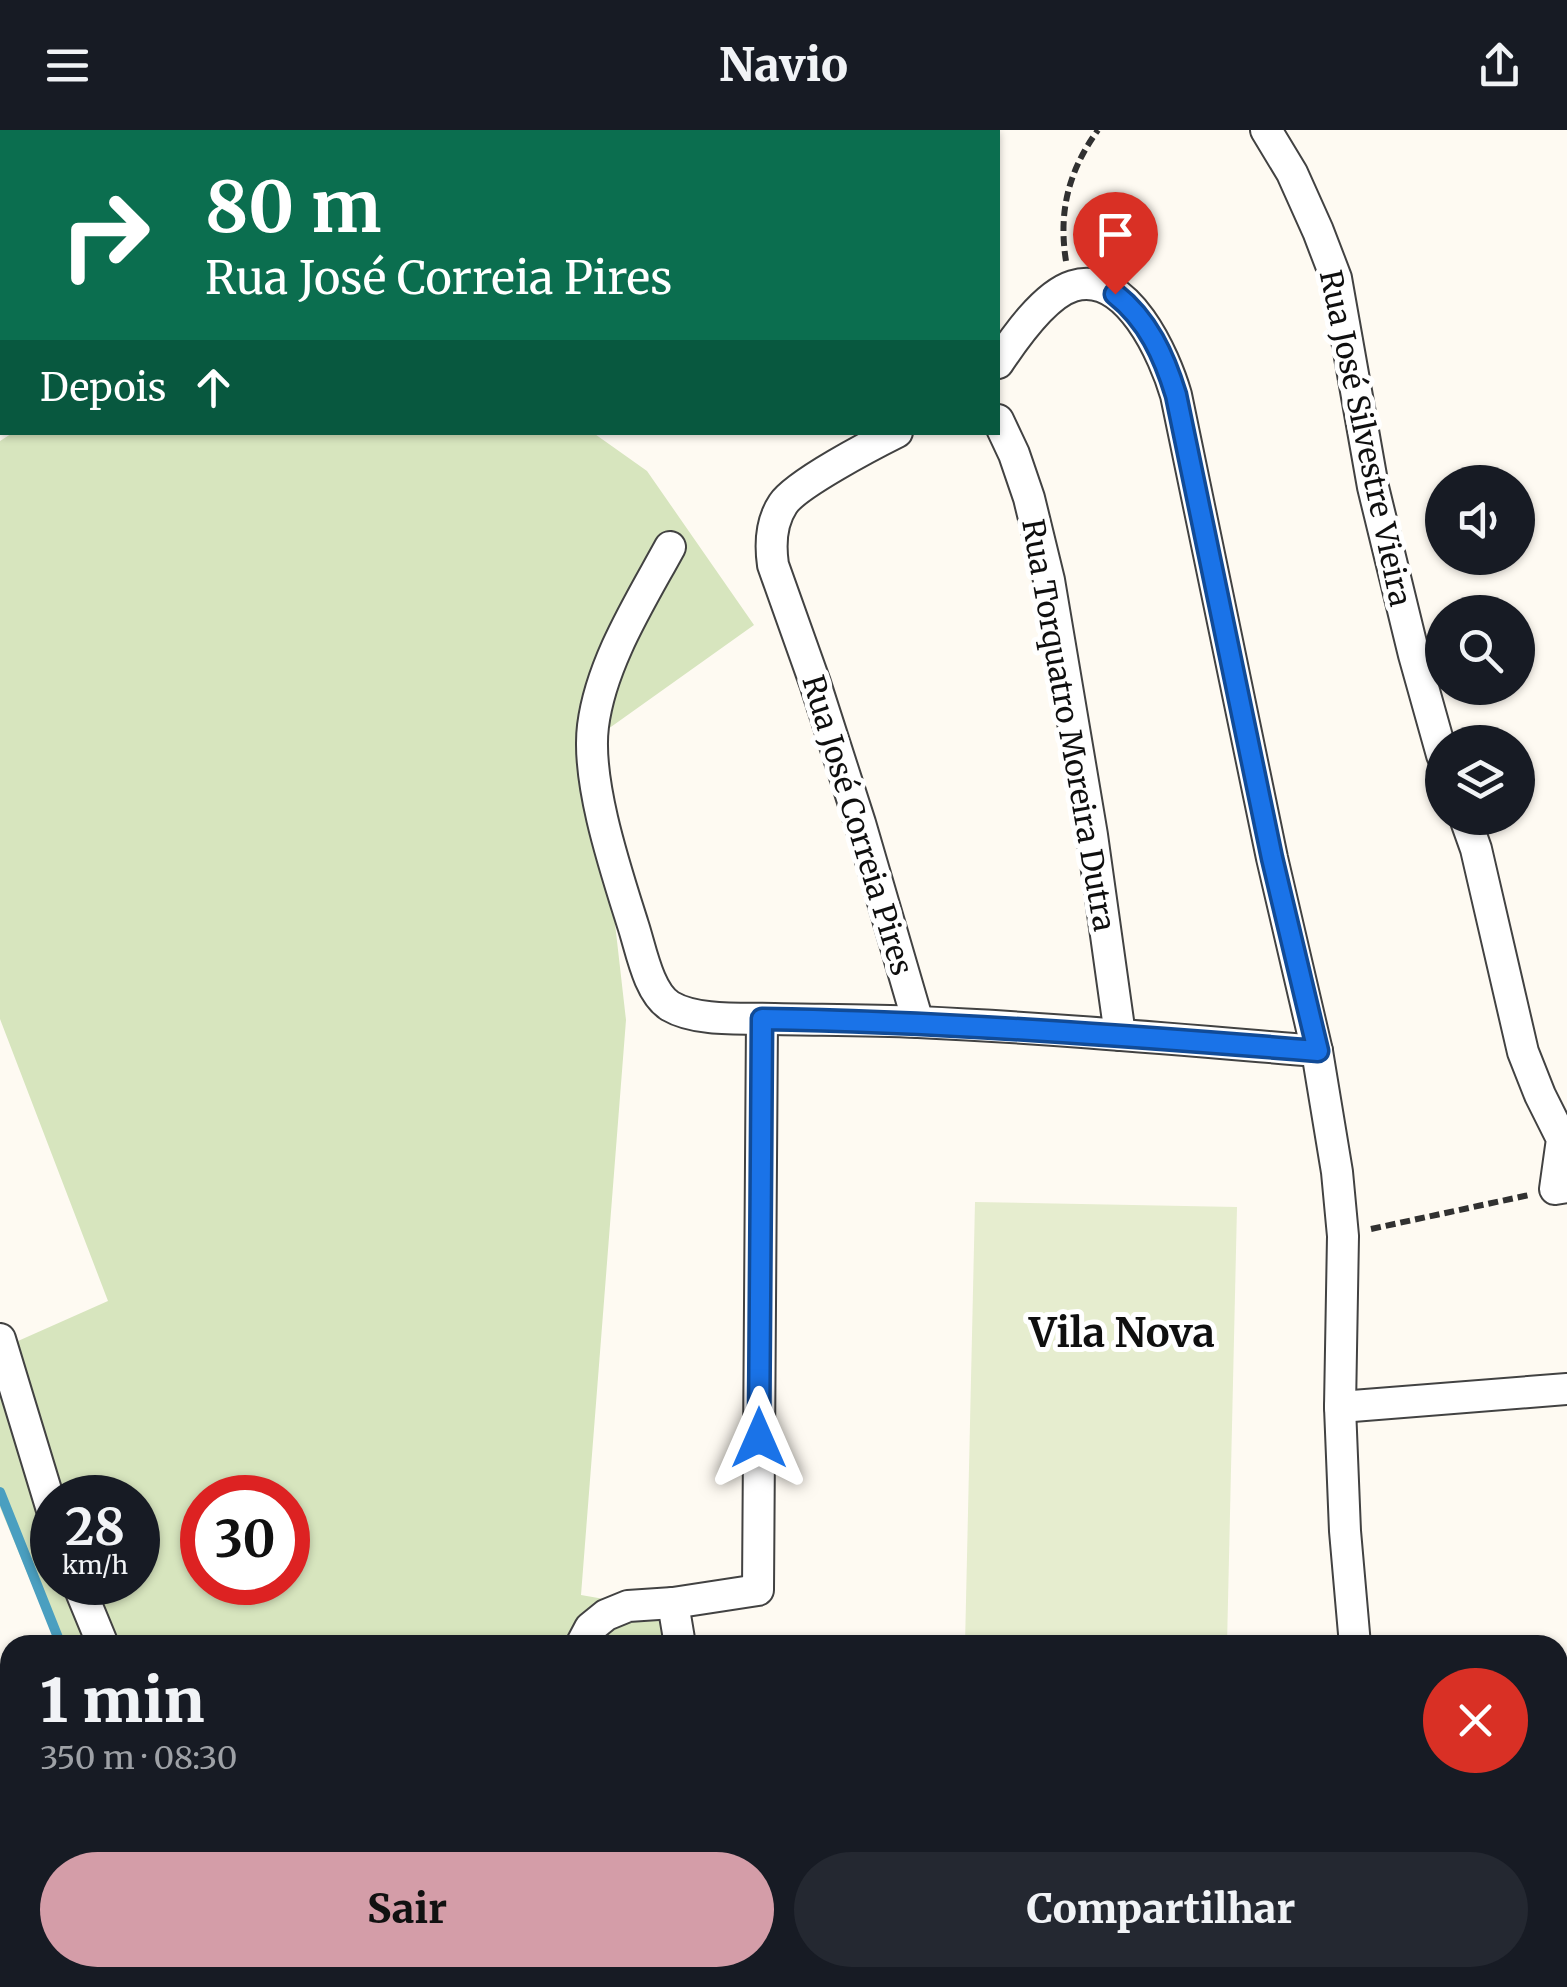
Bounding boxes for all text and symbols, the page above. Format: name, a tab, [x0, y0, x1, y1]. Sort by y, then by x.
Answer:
text: Navio	[719, 37, 848, 93]
icon: menu	[40, 38, 95, 93]
icon: share	[1472, 38, 1527, 93]
text: 80 m	[205, 163, 381, 251]
icon: right	[40, 170, 170, 300]
pin	[1073, 192, 1158, 295]
icon: arrive	[1088, 207, 1143, 262]
text: Rua José Correia Pires	[205, 250, 672, 306]
street label: Rua José Silvestre Vieira	[1312, 266, 1420, 610]
icon: ahead	[186, 360, 241, 415]
text: Depois	[40, 364, 166, 411]
map controls	[1425, 465, 1535, 835]
button: sound	[1425, 465, 1535, 575]
street label: Rua Torquatro Moreira Dutra	[1014, 516, 1124, 934]
button: search	[1425, 595, 1535, 705]
street label: Rua José Correia Pires	[794, 670, 922, 980]
button: layers	[1425, 725, 1535, 835]
district label: Vila Nova	[1028, 1308, 1215, 1358]
position arrow	[707, 1386, 811, 1490]
speed limit sign: 30	[180, 1475, 310, 1605]
text: 28	[65, 1496, 125, 1559]
text: km/h	[62, 1549, 128, 1581]
text: 1 min	[40, 1663, 204, 1738]
button: close	[1423, 1668, 1528, 1773]
text: 350 m · 08:30	[40, 1738, 237, 1778]
button: Sair	[40, 1852, 774, 1967]
button: Compartilhar	[794, 1852, 1528, 1967]

